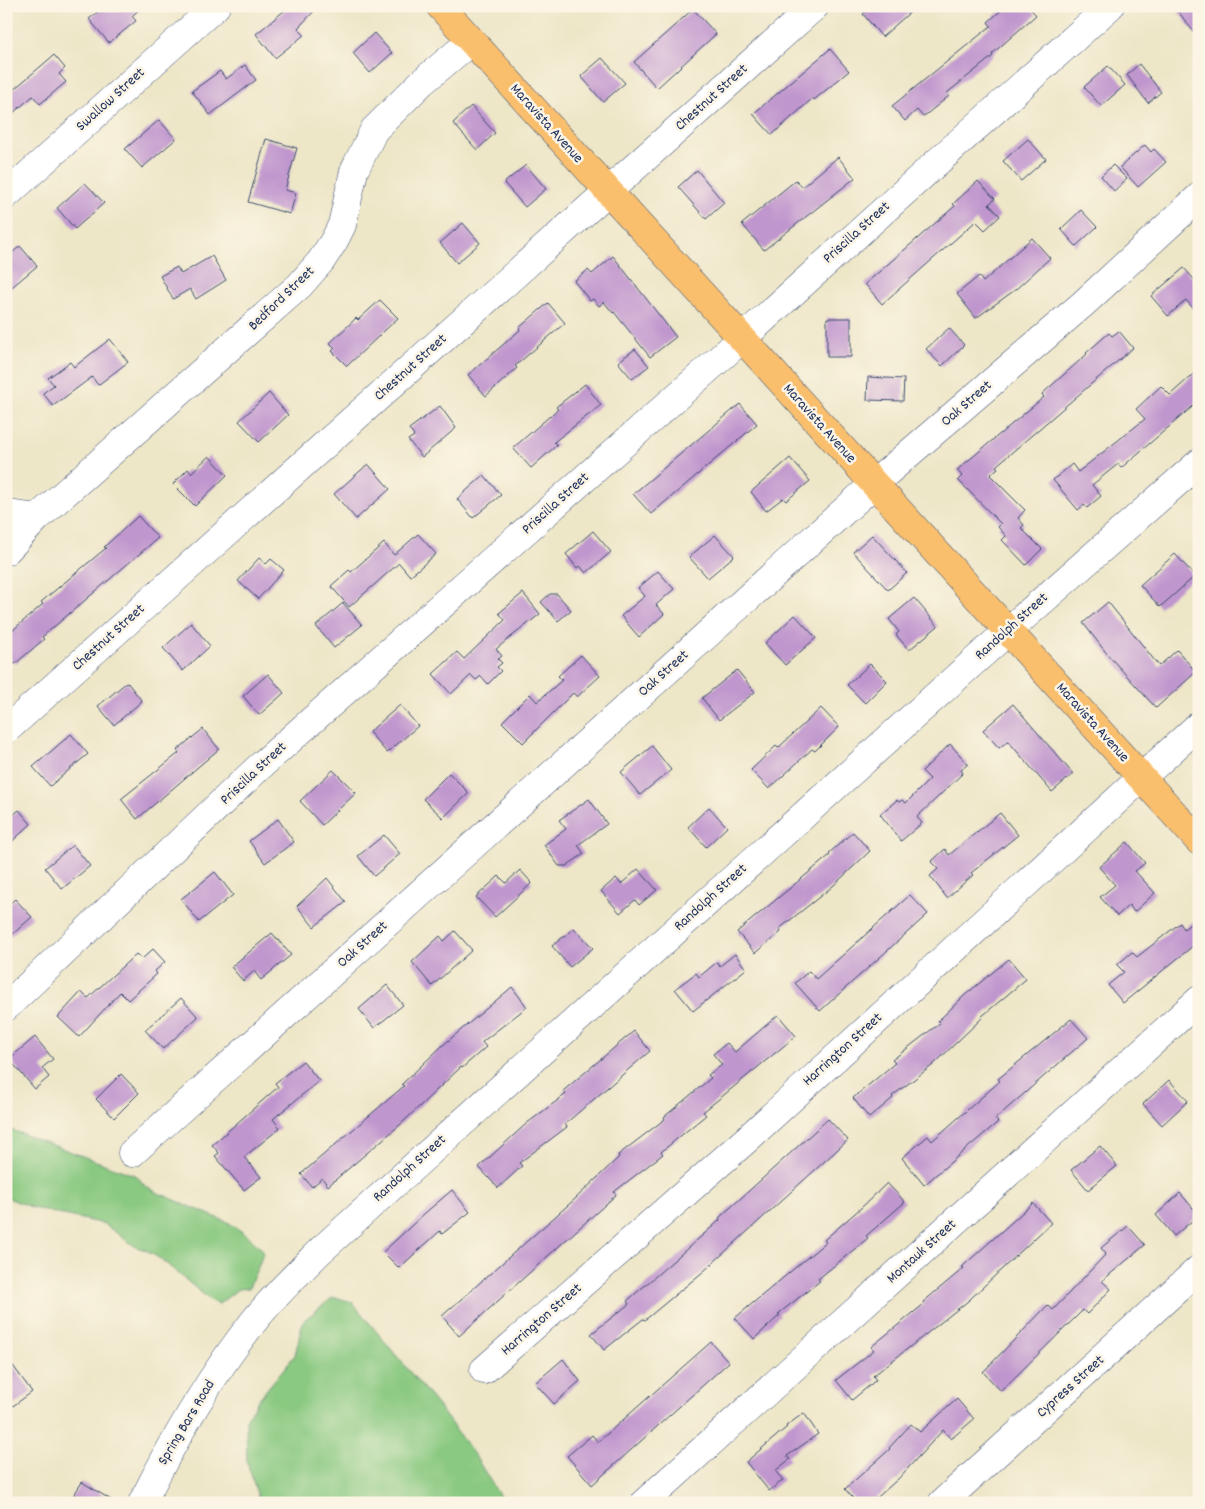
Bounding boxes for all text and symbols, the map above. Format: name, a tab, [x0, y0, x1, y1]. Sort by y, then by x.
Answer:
street label: Chestnut Street	[671, 59, 754, 137]
street label: Swallow Street	[71, 63, 151, 137]
street label: Maravista Avenue	[504, 79, 588, 169]
street label: Priscilla Street	[818, 196, 896, 269]
street label: Bedford Street	[244, 261, 321, 337]
street label: Chestnut Street	[370, 329, 453, 407]
street label: Oak Street	[937, 375, 998, 433]
street label: Maravista Avenue	[777, 379, 861, 469]
street label: Priscilla Street	[517, 467, 595, 540]
street label: Randolph Street	[970, 588, 1054, 666]
street label: Chestnut Street	[68, 599, 151, 677]
street label: Oak Street	[634, 645, 695, 703]
street label: Maravista Avenue	[1050, 678, 1134, 768]
street label: Priscilla Street	[216, 737, 293, 811]
street label: Randolph Street	[669, 859, 753, 937]
street label: Oak Street	[333, 916, 394, 974]
street label: Harrington Street	[798, 1008, 888, 1092]
street label: Randolph Street	[368, 1130, 452, 1208]
street label: Montauk Street	[882, 1214, 962, 1289]
street label: Harrington Street	[497, 1278, 588, 1361]
street label: Cypress Street	[1032, 1350, 1110, 1424]
street label: Spring Bars Road	[153, 1376, 221, 1470]

